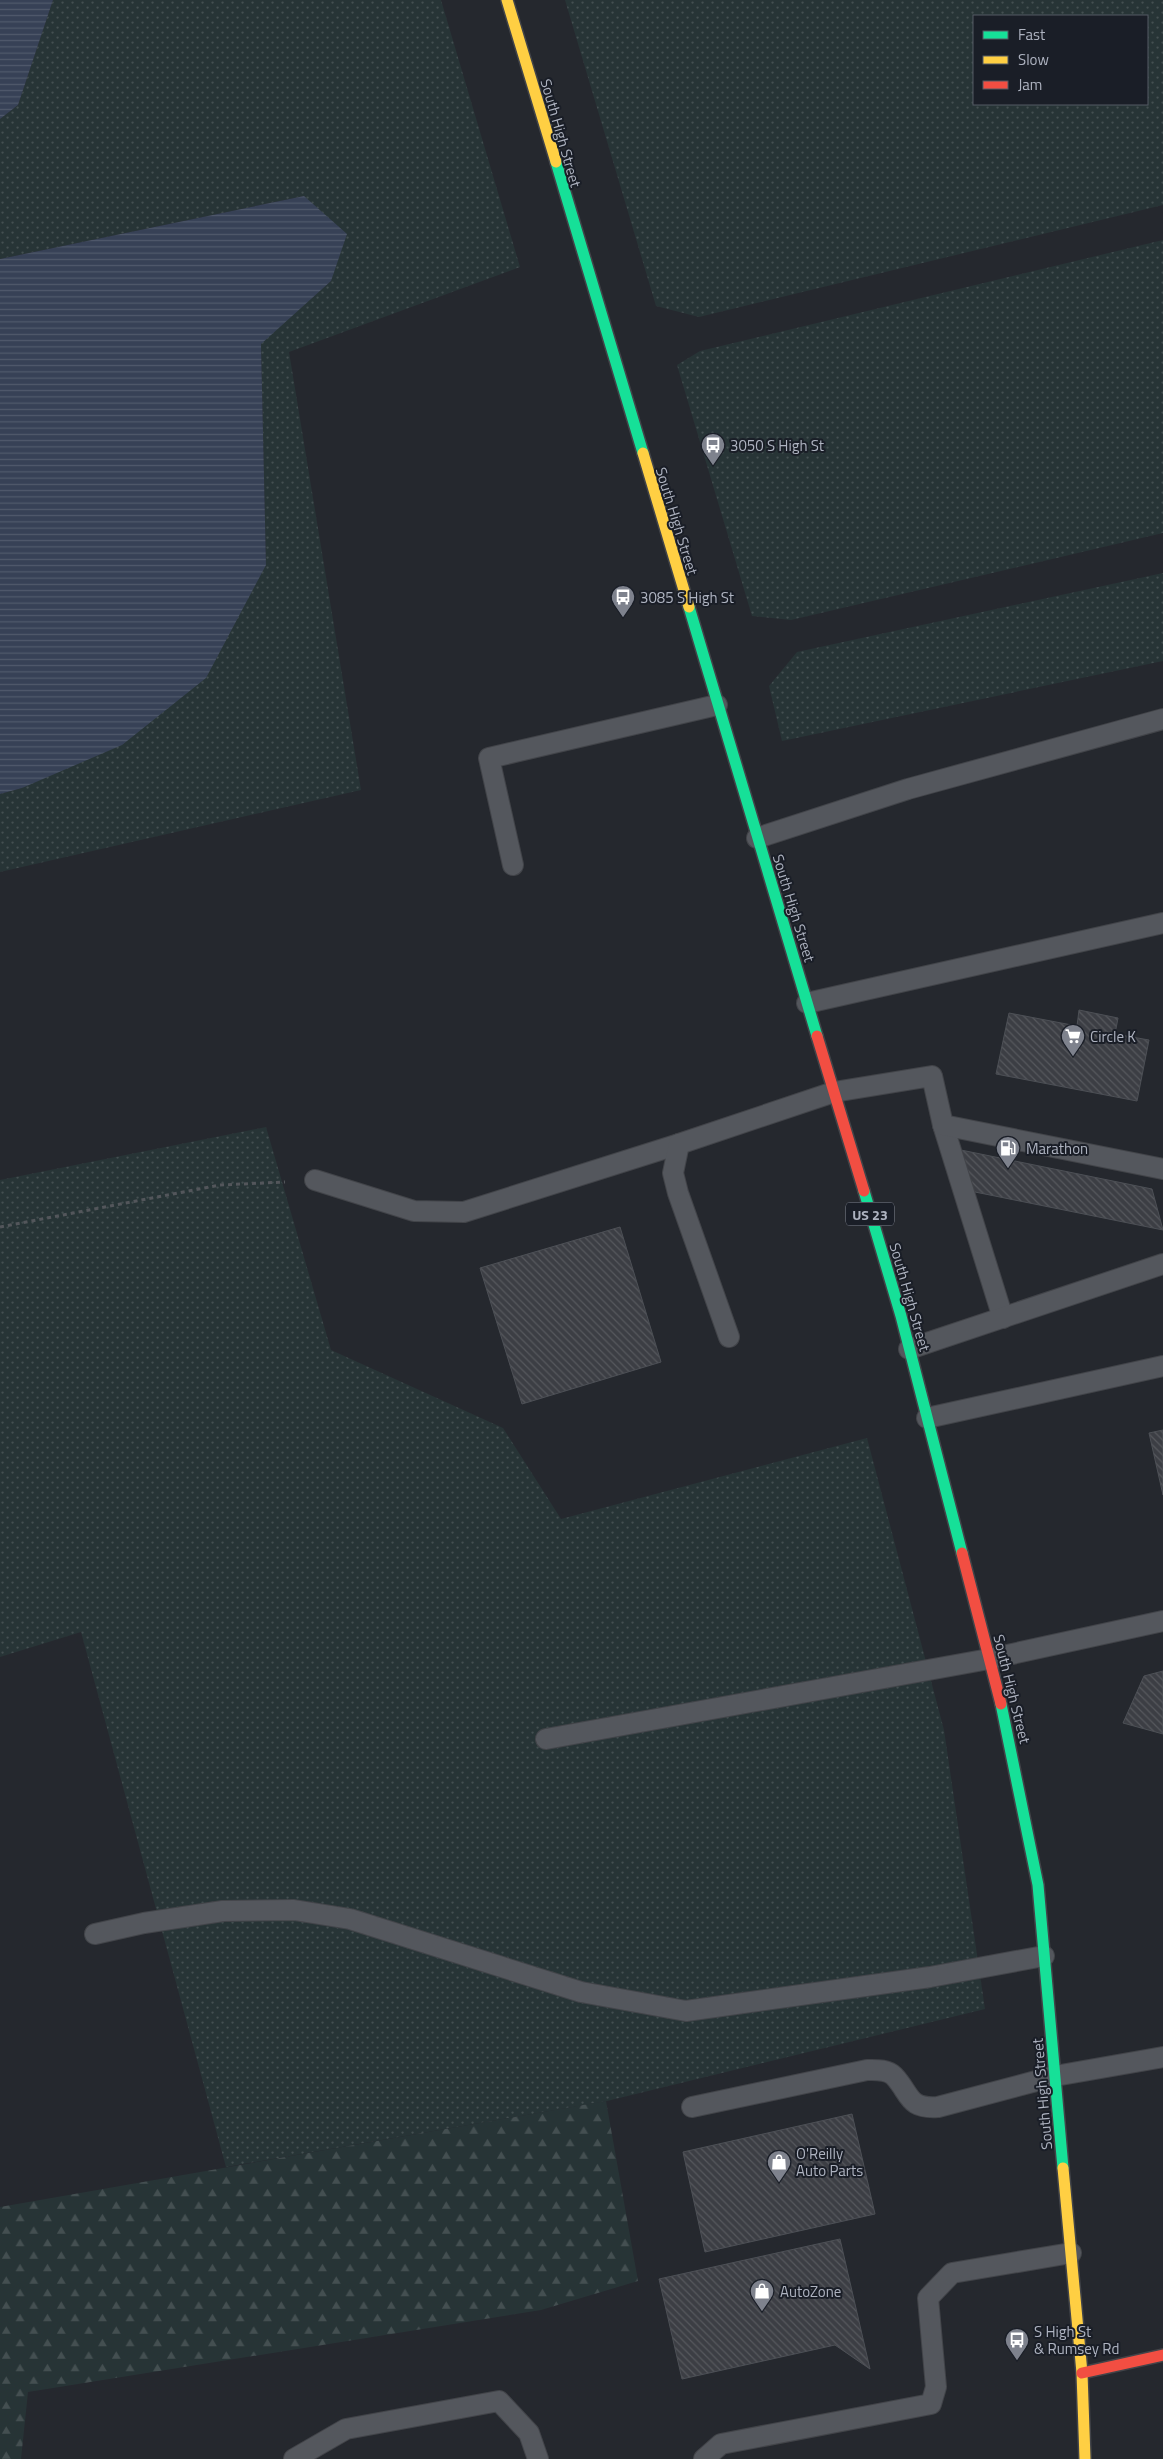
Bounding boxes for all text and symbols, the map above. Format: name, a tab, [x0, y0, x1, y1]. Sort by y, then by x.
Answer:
legend	[973, 15, 1148, 105]
text: Fast	[1018, 23, 1046, 46]
text: Slow	[1018, 48, 1049, 71]
text: Jam	[1018, 73, 1042, 96]
street label: South High Street	[535, 76, 588, 191]
bus stop icon: 3050 S High St	[700, 432, 726, 466]
place label: 3050 S High St	[730, 434, 825, 457]
street label: South High Street	[650, 464, 705, 579]
bus stop icon: 3085 S High St	[610, 584, 636, 618]
place label: 3085 S High St	[640, 586, 735, 609]
street label: South High Street	[767, 851, 822, 966]
supermarket icon: Circle K	[1060, 1023, 1086, 1057]
place label: Circle K	[1090, 1025, 1136, 1048]
fuel station icon: Marathon	[995, 1135, 1021, 1169]
place label: Marathon	[1026, 1137, 1088, 1160]
road number: US 23	[846, 1202, 894, 1226]
street label: South High Street	[884, 1240, 937, 1355]
street label: South High Street	[987, 1632, 1037, 1747]
street label: South High Street	[1026, 2037, 1058, 2151]
place label: O'Reilly Auto Parts	[796, 2142, 863, 2182]
shop icon: O'Reilly Auto Parts	[766, 2149, 792, 2183]
shop icon: AutoZone	[749, 2278, 775, 2312]
place label: AutoZone	[780, 2280, 841, 2303]
place label: S High St & Rumsey Rd	[1034, 2320, 1119, 2360]
bus stop icon: S High St & Rumsey Rd	[1004, 2327, 1030, 2361]

